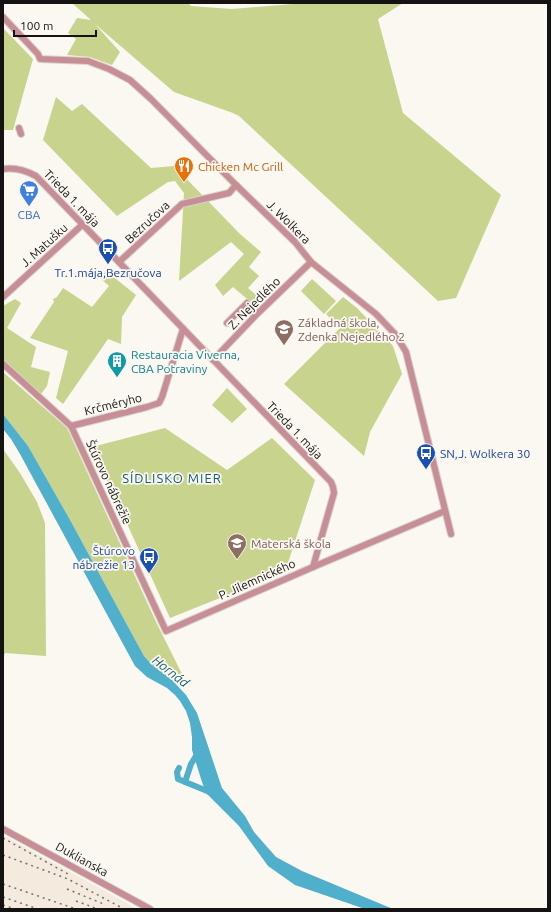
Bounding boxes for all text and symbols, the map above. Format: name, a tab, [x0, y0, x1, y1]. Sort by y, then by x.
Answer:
scale bar	[14, 12, 96, 38]
text: 100 m	[20, 19, 53, 32]
restaurant icon: Chicken Mc Grill	[173, 155, 195, 183]
place label: Chicken Mc Grill	[198, 160, 283, 173]
street label: Trieda 1. mája	[41, 167, 103, 229]
supermarket icon: CBA	[18, 179, 40, 207]
street label: Bezručova	[122, 198, 172, 246]
street label: J. Wolkera	[265, 198, 313, 246]
place label: CBA	[18, 208, 41, 221]
street label: J. Matušku	[18, 221, 70, 269]
bus stop icon: Tr.1.mája,Bezručova	[97, 237, 119, 265]
place label: Tr.1.mája,Bezručova	[54, 266, 162, 279]
street label: Z. Nejedlého	[225, 274, 283, 332]
place label: Základná škola, Zdenka Nejedlého 2	[298, 316, 405, 343]
school or university icon: Základná škola, Zdenka Nejedlého 2	[273, 318, 295, 346]
place label: Restauracia Viverna, CBA Potraviny	[131, 348, 240, 375]
building icon: Restauracia Viverna, CBA Potraviny	[106, 350, 128, 378]
street label: Krčméryho	[83, 391, 143, 417]
street label: Trieda 1. mája	[264, 399, 326, 461]
street label: Štúrovo nábrežie	[84, 438, 134, 526]
bus stop icon: SN,J. Wolkera 30	[415, 442, 437, 470]
place label: SN,J. Wolkera 30	[440, 447, 531, 460]
district label: SÍDLISKO MIER	[122, 470, 222, 485]
school or university icon: Materská škola	[226, 532, 248, 560]
place label: Materská škola	[251, 537, 331, 550]
place label: Štúrovo nábrežie 13	[72, 544, 135, 571]
bus stop icon: Štúrovo nábrežie 13	[138, 546, 160, 574]
street label: P. Jilemnického	[217, 556, 297, 602]
water label: Hornád	[150, 652, 193, 690]
street label: Duklianska	[54, 839, 110, 879]

